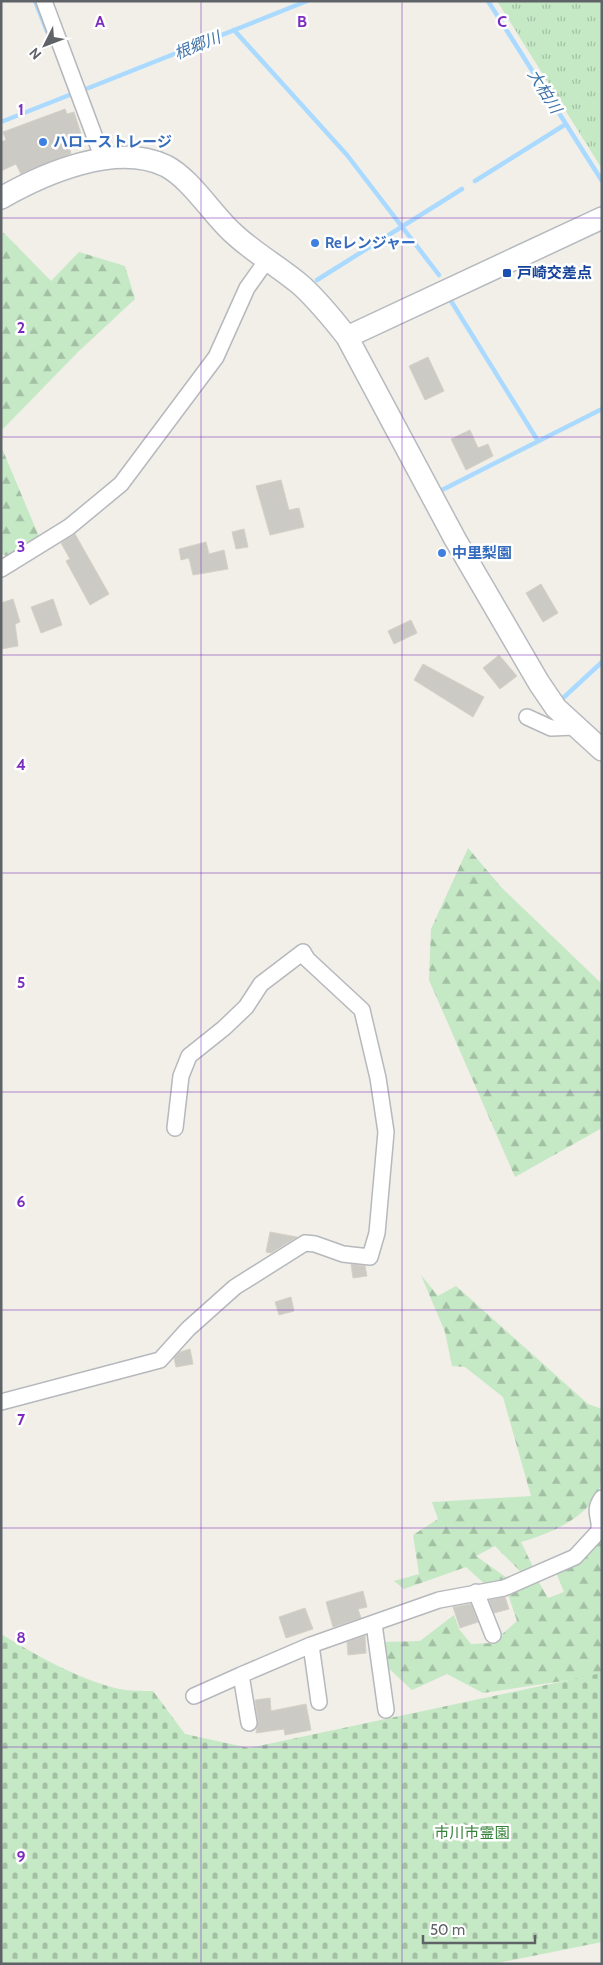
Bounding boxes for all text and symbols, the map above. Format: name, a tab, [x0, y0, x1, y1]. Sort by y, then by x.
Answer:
text: A	[95, 12, 105, 31]
text: B	[297, 12, 307, 31]
text: C	[497, 12, 507, 31]
north arrow	[20, 20, 70, 70]
water label: 根郷川	[171, 27, 225, 63]
text: N	[25, 44, 45, 63]
water label: 大柏川	[524, 66, 566, 118]
text: 1	[18, 100, 24, 119]
place label: ハローストレージ	[53, 133, 172, 151]
marker: ハローストレージ	[37, 136, 49, 148]
place label: Reレンジャー	[325, 234, 416, 252]
marker: Reレンジャー	[309, 237, 321, 249]
place label: 戸崎交差点	[517, 264, 592, 282]
marker: 戸崎交差点	[501, 267, 513, 279]
text: 2	[17, 318, 25, 337]
text: 3	[17, 537, 25, 556]
place label: 中里梨園	[452, 544, 512, 562]
marker: 中里梨園	[436, 547, 448, 559]
text: 4	[16, 755, 26, 774]
text: 5	[17, 973, 25, 992]
text: 6	[17, 1192, 26, 1211]
text: 7	[17, 1410, 26, 1429]
text: 8	[16, 1628, 26, 1647]
park label: 市川市霊園	[434, 1824, 510, 1842]
text: 9	[17, 1847, 26, 1866]
scale bar	[423, 1912, 536, 1944]
text: 50 m	[430, 1921, 465, 1939]

